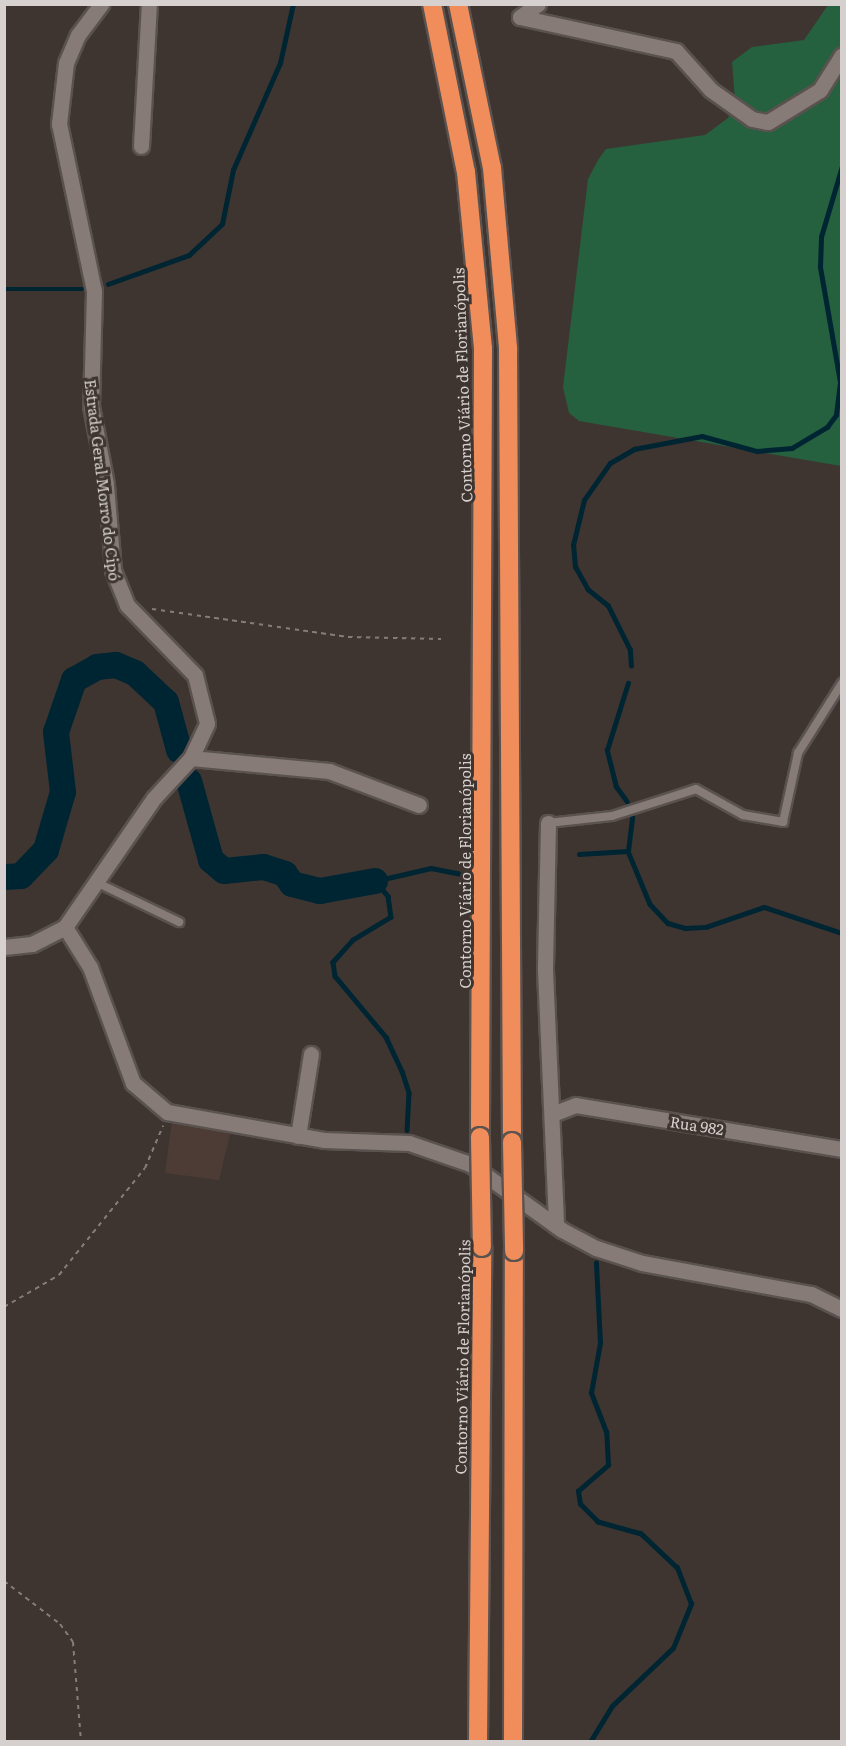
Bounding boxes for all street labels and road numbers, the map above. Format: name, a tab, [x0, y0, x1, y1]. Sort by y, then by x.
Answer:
street label: Contorno Viário de Florianópolis	[449, 267, 475, 503]
street label: Estrada Geral Morro do Cipó	[82, 378, 124, 582]
street label: Contorno Viário de Florianópolis	[456, 753, 474, 989]
street label: Rua 982	[669, 1112, 725, 1138]
street label: Contorno Viário de Florianópolis	[451, 1239, 473, 1475]

